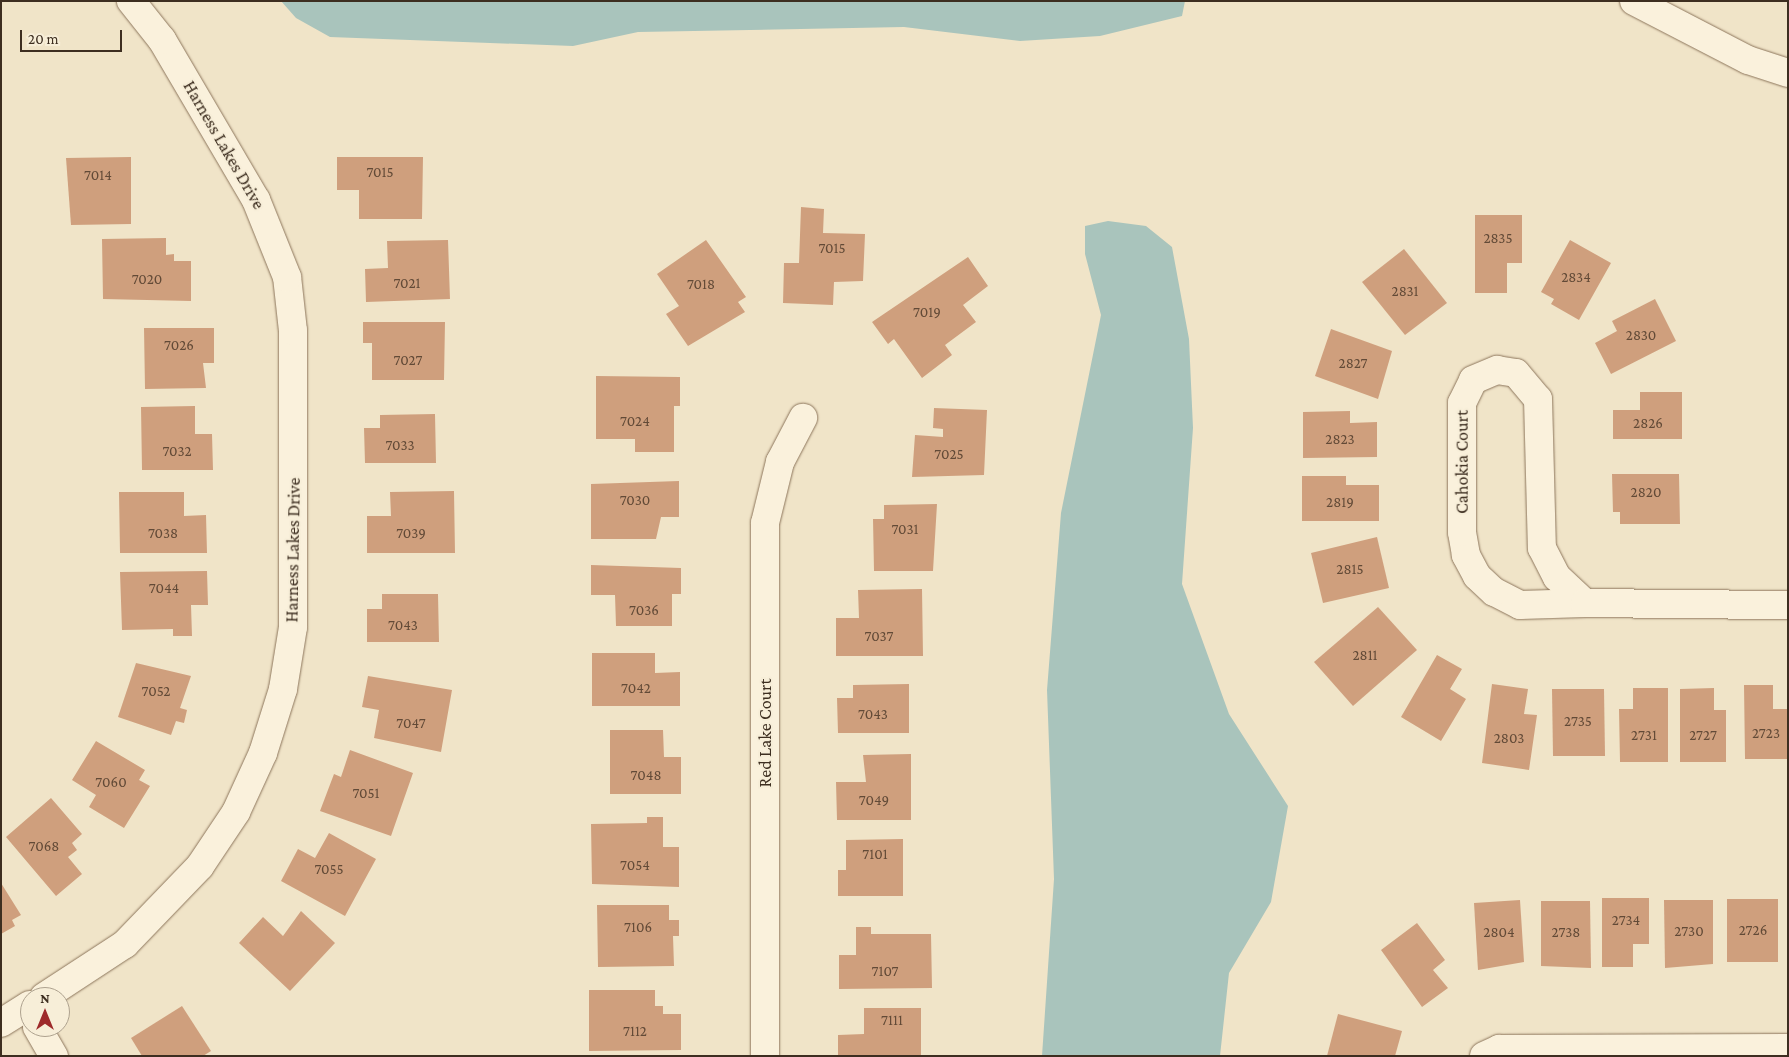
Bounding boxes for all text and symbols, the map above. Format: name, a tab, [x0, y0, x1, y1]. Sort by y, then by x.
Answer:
scale bar	[22, 20, 125, 52]
text: 20 m	[28, 31, 59, 47]
street label: Harness Lakes Drive	[178, 77, 270, 213]
house number: 7015	[366, 164, 394, 182]
house number: 7014	[84, 167, 112, 185]
house number: 2835	[1483, 230, 1513, 248]
house number: 7015	[818, 240, 846, 258]
house number: 2834	[1561, 269, 1591, 287]
house number: 7020	[132, 271, 162, 289]
house number: 7021	[393, 275, 421, 293]
house number: 7018	[687, 276, 715, 294]
house number: 2831	[1391, 283, 1419, 301]
house number: 7019	[913, 304, 941, 322]
house number: 2830	[1626, 327, 1656, 345]
house number: 7026	[164, 337, 194, 355]
house number: 7027	[394, 352, 422, 370]
house number: 2827	[1339, 355, 1367, 373]
street label: Cahokia Court	[1451, 410, 1473, 514]
house number: 7024	[620, 413, 650, 431]
house number: 2826	[1633, 415, 1663, 433]
house number: 2823	[1325, 431, 1355, 449]
house number: 7033	[385, 437, 415, 455]
house number: 7032	[162, 443, 192, 461]
house number: 7025	[934, 446, 964, 464]
street label: Harness Lakes Drive	[281, 477, 305, 623]
house number: 2820	[1631, 484, 1661, 502]
house number: 7030	[620, 492, 650, 510]
house number: 2819	[1326, 494, 1354, 512]
house number: 7031	[891, 521, 919, 539]
house number: 7038	[148, 525, 178, 543]
house number: 7039	[396, 525, 426, 543]
house number: 2815	[1336, 561, 1364, 579]
house number: 7044	[149, 580, 179, 598]
house number: 7036	[629, 602, 659, 620]
house number: 7043	[388, 617, 418, 635]
house number: 7037	[865, 628, 893, 646]
house number: 2811	[1352, 647, 1378, 665]
street label: Red Lake Court	[754, 679, 776, 787]
house number: 7042	[621, 680, 651, 698]
house number: 7052	[141, 683, 171, 701]
house number: 7043	[858, 706, 888, 724]
house number: 2735	[1564, 713, 1592, 731]
house number: 7047	[396, 715, 426, 733]
house number: 2723	[1752, 725, 1780, 743]
house number: 2731	[1631, 727, 1657, 745]
house number: 2727	[1689, 727, 1717, 745]
house number: 2803	[1494, 730, 1524, 748]
house number: 7048	[631, 767, 661, 785]
house number: 7060	[95, 774, 127, 792]
house number: 7051	[352, 785, 380, 803]
house number: 7049	[859, 792, 889, 810]
house number: 7068	[29, 838, 59, 856]
house number: 7101	[862, 846, 888, 864]
house number: 7054	[620, 857, 650, 875]
house number: 7055	[314, 861, 344, 879]
house number: 2734	[1612, 912, 1640, 930]
house number: 7106	[624, 919, 652, 937]
house number: 2726	[1739, 922, 1767, 940]
house number: 2730	[1674, 923, 1704, 941]
house number: 2804	[1483, 924, 1515, 942]
house number: 2738	[1552, 924, 1580, 942]
house number: 7107	[872, 963, 898, 981]
north arrow	[20, 987, 70, 1037]
text: N	[40, 990, 50, 1006]
house number: 7111	[881, 1012, 903, 1030]
house number: 7112	[623, 1023, 647, 1041]

